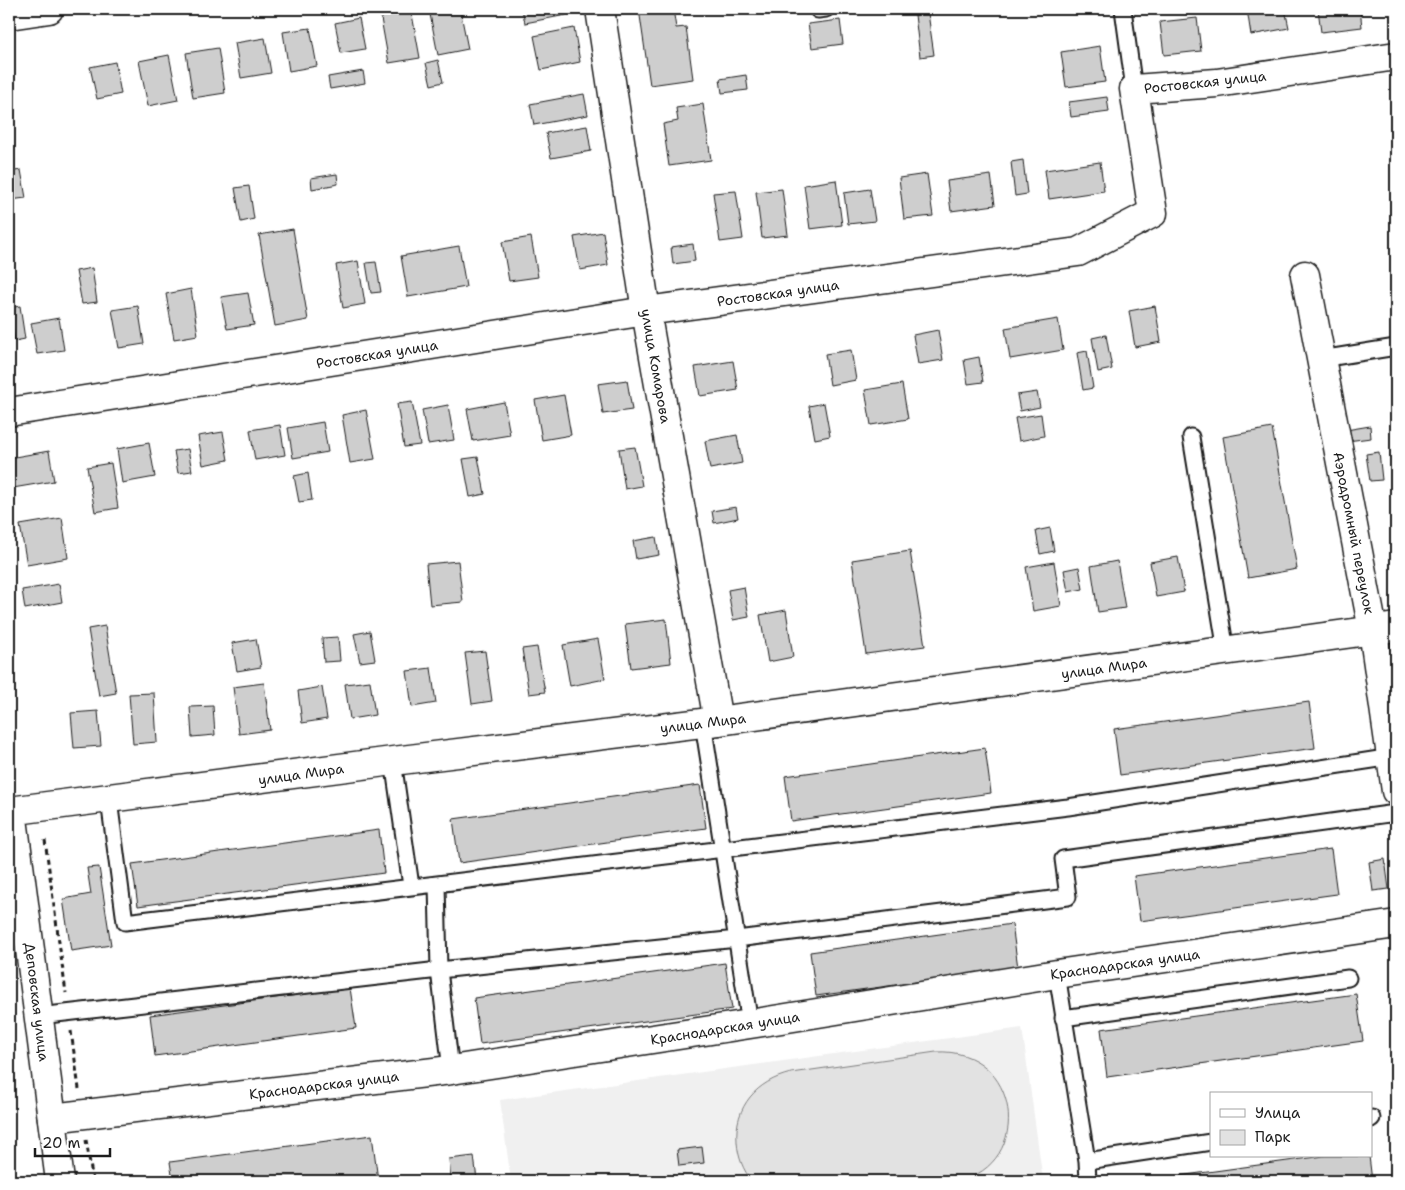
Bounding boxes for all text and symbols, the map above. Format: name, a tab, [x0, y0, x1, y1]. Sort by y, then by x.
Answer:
street label: Ростовская улица	[1143, 67, 1267, 97]
street label: Ростовская улица	[716, 275, 840, 310]
street label: улица Комарова	[637, 307, 675, 425]
street label: Ростовская улица	[315, 335, 439, 373]
street label: Аэродромный переулок	[1329, 450, 1379, 616]
street label: улица Мира	[1060, 653, 1148, 683]
street label: улица Мира	[659, 709, 747, 737]
street label: улица Мира	[257, 759, 345, 789]
street label: Деповская улица	[21, 942, 53, 1063]
street label: Краснодарская улица	[1049, 945, 1201, 983]
street label: Краснодарская улица	[649, 1007, 801, 1049]
street label: Краснодарская улица	[248, 1067, 400, 1103]
legend	[1210, 1092, 1372, 1158]
text: Улица	[1255, 1103, 1301, 1123]
scale bar	[35, 1125, 110, 1157]
text: Парк	[1255, 1127, 1291, 1147]
text: 20 m	[42, 1133, 81, 1153]

